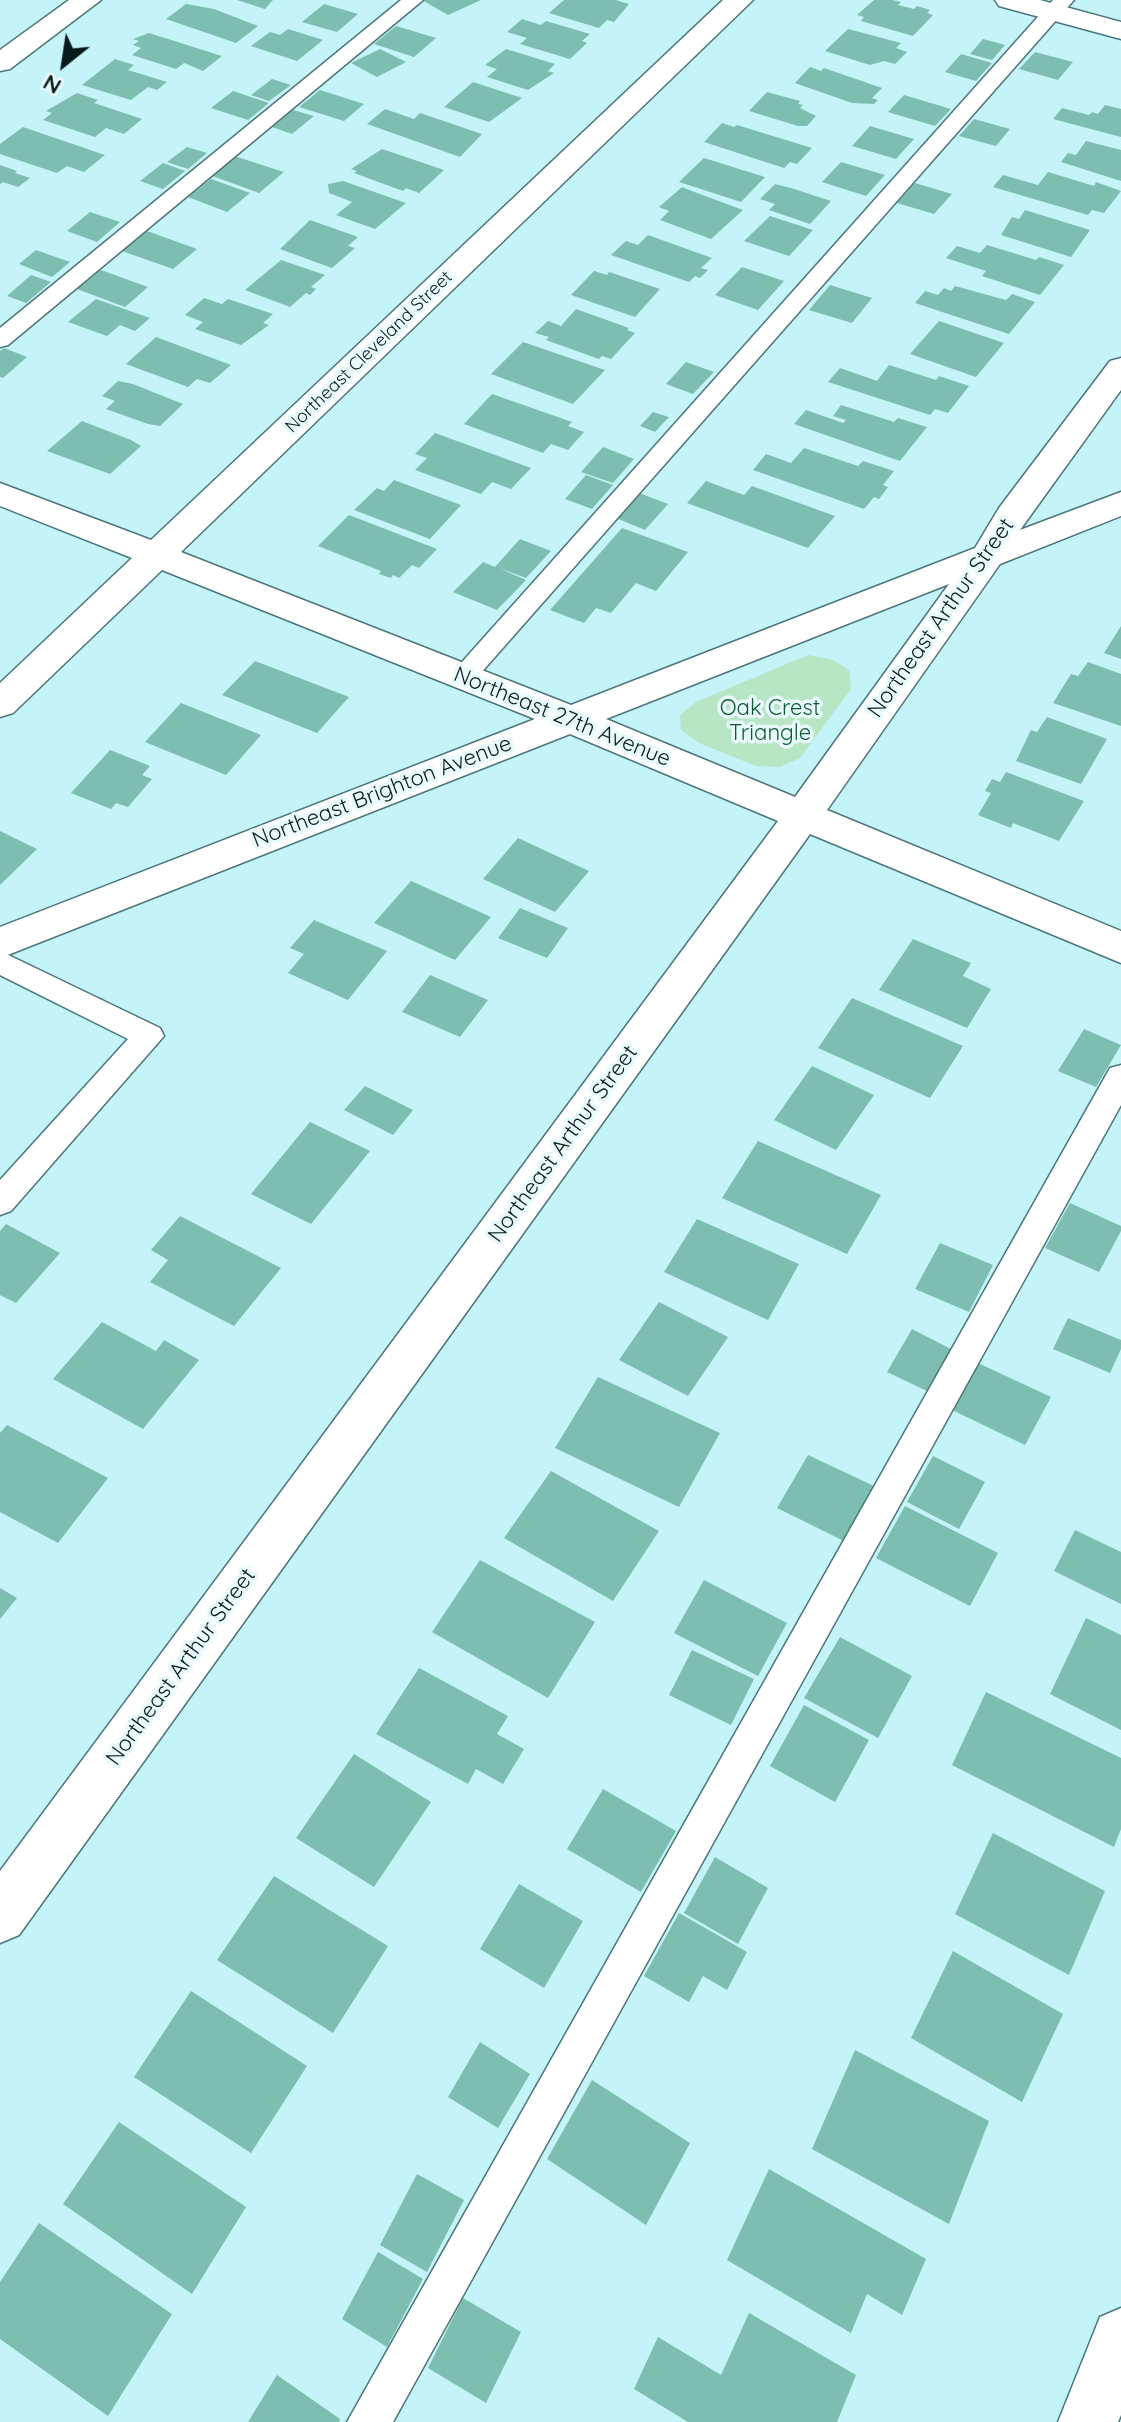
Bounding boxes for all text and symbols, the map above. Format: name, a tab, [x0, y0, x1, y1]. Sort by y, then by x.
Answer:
north arrow	[24, 24, 104, 104]
text: N	[38, 69, 66, 101]
street label: Northeast Cleveland Street	[281, 267, 457, 437]
street label: Northeast Arthur Street	[862, 513, 1020, 723]
street label: Northeast 27th Avenue	[450, 661, 674, 773]
park label: Oak Crest Triangle	[720, 695, 820, 746]
street label: Northeast Brighton Avenue	[249, 730, 515, 854]
street label: Northeast Arthur Street	[483, 1040, 643, 1248]
street label: Northeast Arthur Street	[101, 1563, 261, 1771]

